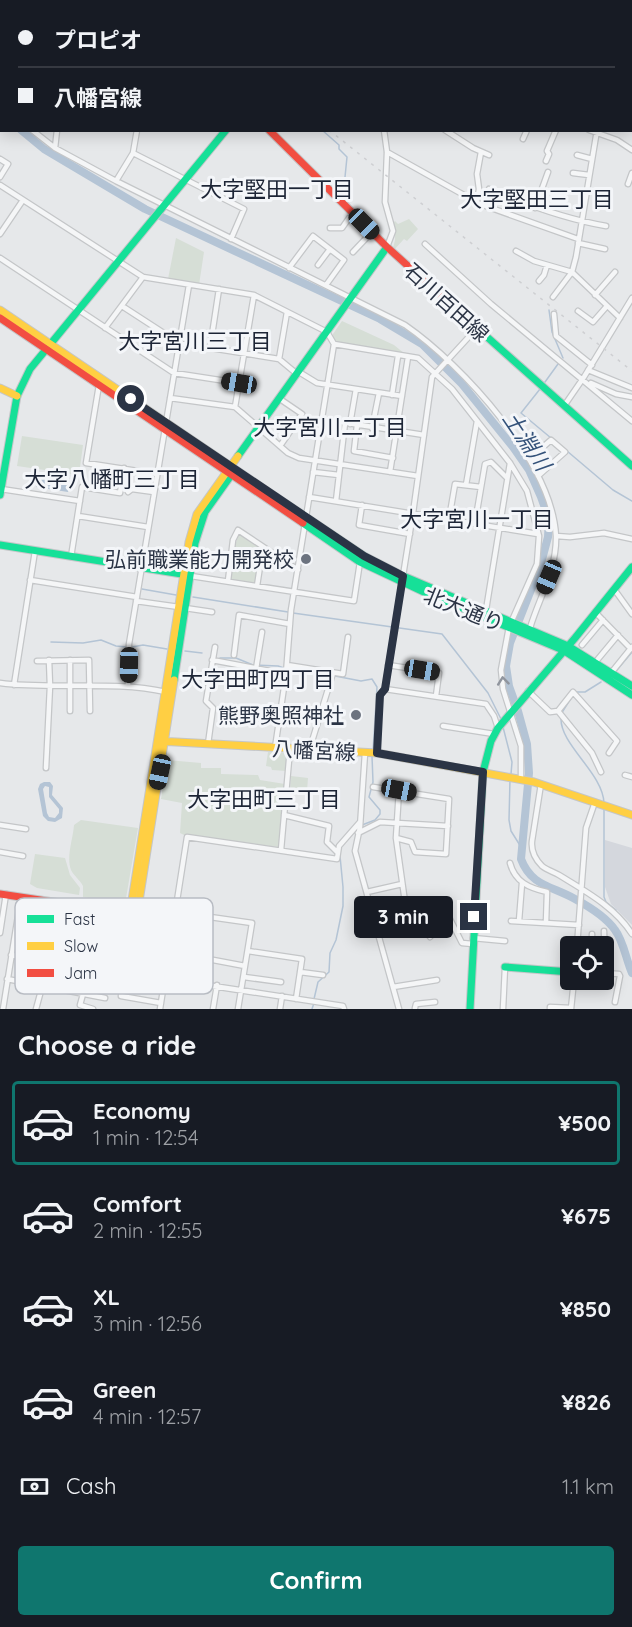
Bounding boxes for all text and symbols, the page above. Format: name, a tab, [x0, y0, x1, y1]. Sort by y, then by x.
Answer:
text: プロピオ	[54, 26, 142, 54]
text: 八幡宮線	[54, 84, 142, 112]
district label: 大字堅田一丁目	[200, 175, 354, 203]
district label: 大字堅田三丁目	[460, 185, 614, 213]
car	[345, 205, 383, 243]
street label: 石川百田線	[399, 257, 495, 347]
district label: 大字宮川三丁目	[118, 327, 272, 355]
car	[220, 371, 258, 395]
route start	[117, 385, 144, 412]
water label: 土淵川	[497, 406, 558, 478]
district label: 大字宮川二丁目	[253, 413, 407, 441]
district label: 大字八幡町三丁目	[24, 465, 200, 493]
district label: 大字宮川一丁目	[400, 505, 554, 533]
place label: 弘前職業能力開発校	[105, 546, 294, 572]
marker: 弘前職業能力開発校	[299, 552, 313, 566]
car	[534, 557, 564, 597]
street label: 北大通り	[420, 581, 508, 637]
car	[120, 647, 138, 683]
car	[403, 658, 441, 682]
district label: 大字田町四丁目	[181, 665, 335, 693]
one-way arrow	[497, 677, 509, 686]
place label: 熊野奥照神社	[218, 702, 344, 728]
marker: 熊野奥照神社	[349, 708, 363, 722]
street label: 八幡宮線	[271, 735, 357, 765]
car	[147, 753, 173, 791]
car	[380, 778, 418, 802]
district label: 大字田町三丁目	[187, 785, 341, 813]
callout: 3 min	[354, 896, 453, 938]
legend	[15, 898, 213, 994]
route end	[460, 903, 487, 930]
text: 3 min	[378, 904, 429, 929]
text: Fast	[64, 909, 95, 929]
text: Slow	[64, 936, 98, 956]
map controls	[560, 936, 614, 990]
button: locate	[560, 936, 614, 990]
text: Jam	[64, 963, 97, 983]
text: Choose a ride	[18, 1028, 196, 1062]
icon: car	[21, 1096, 75, 1150]
text: Economy	[93, 1097, 191, 1125]
text: ¥500	[558, 1109, 611, 1137]
text: 1 min · 12:54	[93, 1125, 198, 1150]
icon: car	[21, 1189, 75, 1243]
text: Comfort	[93, 1190, 182, 1218]
text: ¥675	[561, 1202, 611, 1230]
text: 2 min · 12:55	[93, 1218, 202, 1243]
icon: car	[21, 1282, 75, 1336]
text: XL	[93, 1283, 120, 1311]
text: ¥850	[560, 1295, 611, 1323]
text: 3 min · 12:56	[93, 1311, 202, 1336]
icon: car	[21, 1375, 75, 1429]
text: Green	[93, 1376, 156, 1404]
text: ¥826	[561, 1388, 611, 1416]
text: 4 min · 12:57	[93, 1404, 201, 1429]
icon: cash	[18, 1470, 51, 1503]
text: Cash	[66, 1472, 117, 1500]
text: 1.1 km	[562, 1474, 614, 1499]
button: Confirm	[18, 1546, 614, 1615]

